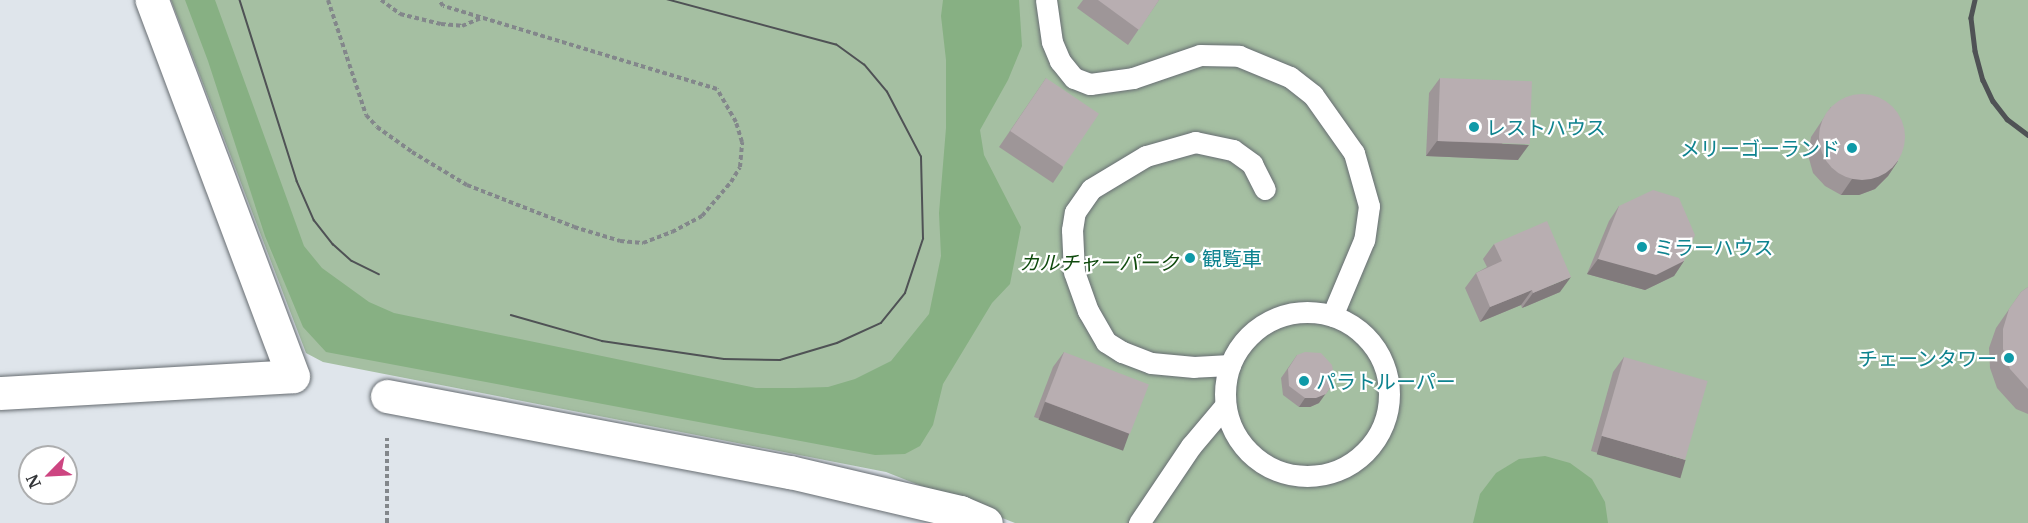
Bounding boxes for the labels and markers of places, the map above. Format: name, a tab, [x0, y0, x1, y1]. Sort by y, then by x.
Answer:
place label: レストハウス	[1486, 115, 1606, 139]
marker: レストハウス	[1467, 120, 1481, 134]
place label: メリーゴーランド	[1680, 136, 1840, 160]
marker: メリーゴーランド	[1845, 141, 1859, 155]
place label: ミラーハウス	[1654, 235, 1774, 259]
marker: ミラーハウス	[1635, 240, 1649, 254]
place label: 観覧車	[1202, 246, 1262, 270]
marker: 観覧車	[1183, 251, 1197, 265]
place label: チェーンタワー	[1857, 346, 1997, 370]
marker: チェーンタワー	[2002, 351, 2016, 365]
place label: パラトルーパー	[1316, 369, 1456, 393]
marker: パラトルーパー	[1297, 374, 1311, 388]

